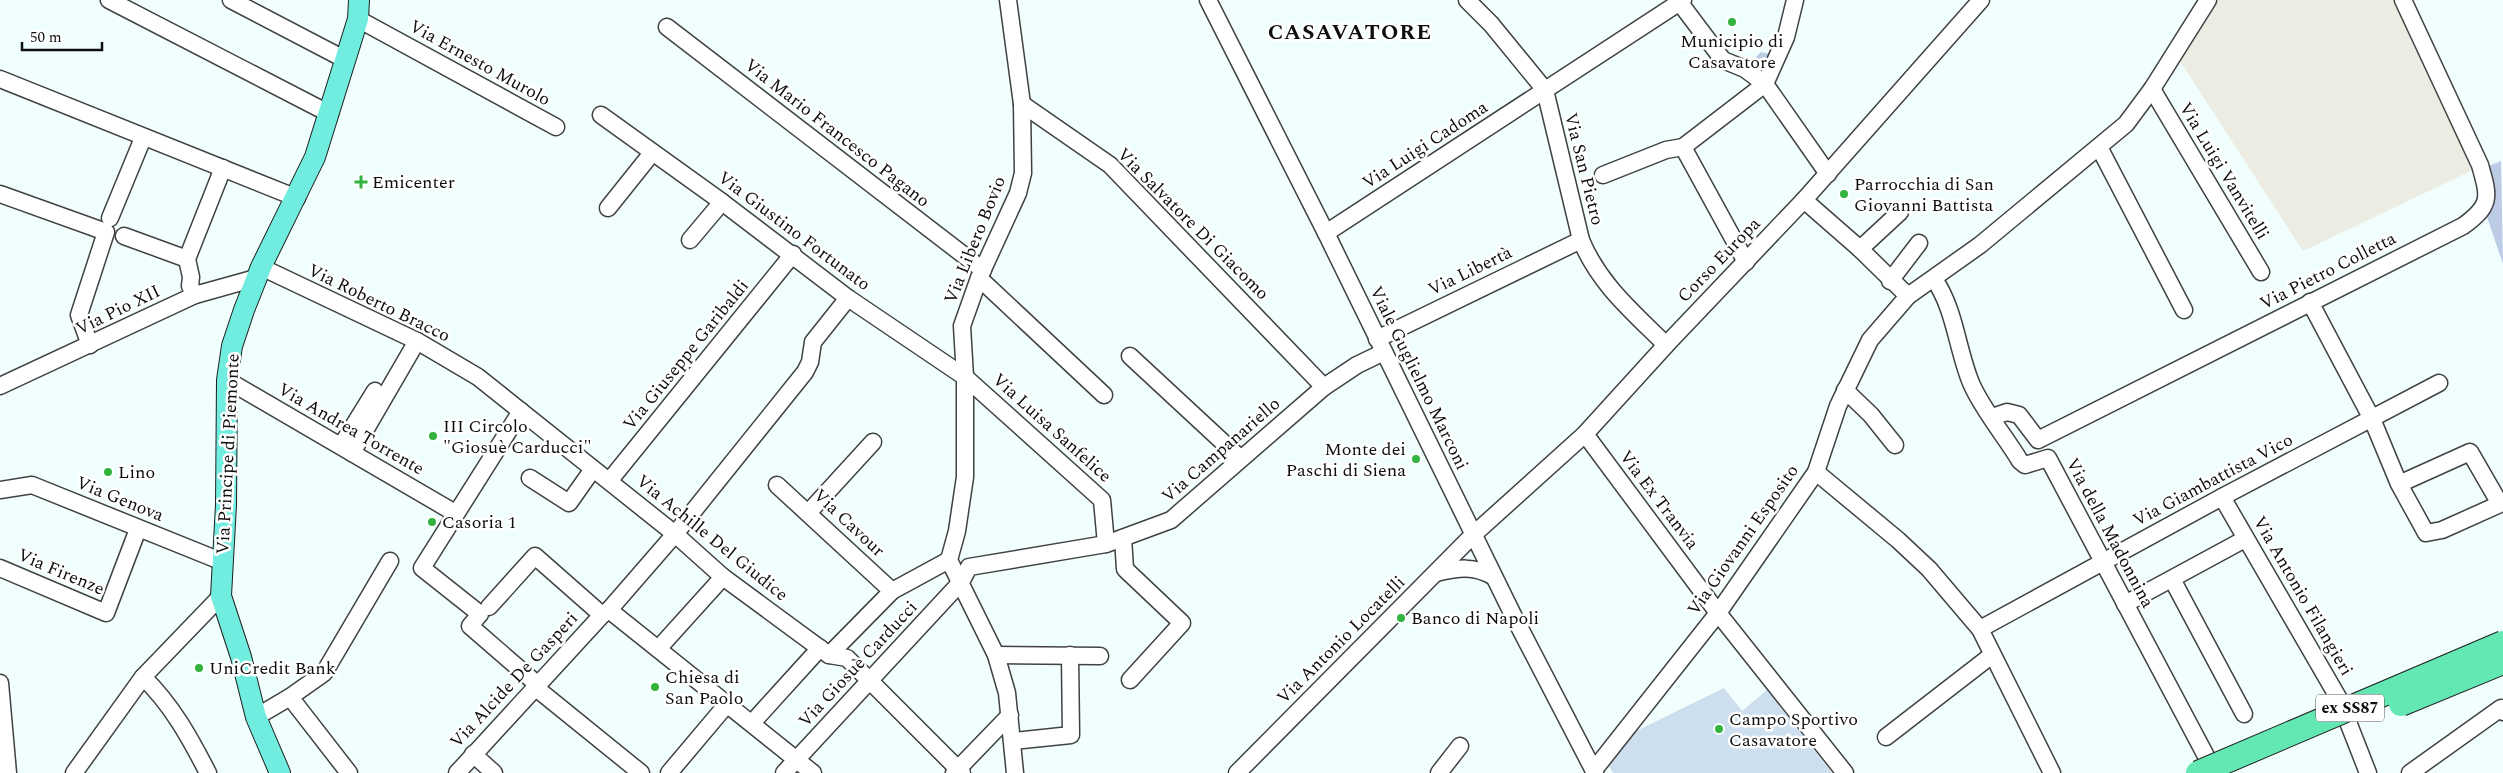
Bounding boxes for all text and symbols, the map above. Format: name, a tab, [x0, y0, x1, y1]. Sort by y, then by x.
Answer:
street label: Via Ernesto Murolo	[404, 13, 556, 113]
district label: CASAVATORE	[1268, 16, 1432, 49]
marker: Municipio di Casavatore	[1726, 16, 1738, 28]
scale bar	[22, 20, 102, 52]
text: 50 m	[30, 26, 62, 49]
place label: Municipio di Casavatore	[1680, 28, 1784, 76]
street label: Via Mario Francesco Pagano	[739, 52, 935, 214]
street label: Via Luigi Cadoma	[1357, 94, 1493, 196]
street label: Via Luigi Vanvitelli	[2172, 97, 2276, 245]
street label: Via San Pietro	[1557, 110, 1611, 228]
street label: Via Salvatore Di Giacomo	[1111, 142, 1275, 306]
street label: Via Giustino Fortunato	[712, 164, 876, 298]
place label: Emicenter	[372, 169, 455, 196]
place label: Parrocchia di San Giovanni Battista	[1854, 171, 1994, 219]
street label: Via Libero Bovio	[937, 172, 1013, 308]
marker: Emicenter	[354, 175, 368, 189]
marker: Parrocchia di San Giovanni Battista	[1838, 188, 1850, 200]
street label: Corso Europa	[1671, 211, 1767, 309]
street label: Via Pietro Colletta	[2255, 225, 2401, 317]
street label: Via Libertà	[1423, 239, 1517, 303]
street label: Via Roberto Bracco	[303, 257, 455, 349]
street label: Via Giuseppe Garibaldi	[617, 274, 755, 436]
street label: Via Pio XII	[71, 278, 165, 342]
street label: Viale Guglielmo Marconi	[1363, 281, 1475, 475]
street label: Via Principe di Piemonte	[209, 353, 247, 555]
street label: Via Luisa Sanfelice	[986, 367, 1118, 489]
street label: Via Andrea Torrente	[273, 376, 429, 482]
street label: Via Campanariello	[1156, 391, 1286, 509]
place label: III Circolo "Giosuè Carducci"	[443, 413, 592, 461]
street label: Via Giambattista Vico	[2128, 426, 2298, 534]
marker: III Circolo "Giosuè Carducci"	[427, 430, 439, 442]
place label: Monte dei Paschi di Siena	[1286, 436, 1406, 484]
street label: Via Ex Tranvia	[1613, 445, 1706, 556]
marker: Monte dei Paschi di Siena	[1410, 453, 1422, 465]
street label: Via della Madonnina	[2059, 453, 2161, 613]
place label: Lino	[118, 459, 155, 486]
street label: Via Giovanni Esposito	[1681, 459, 1805, 621]
marker: Lino	[102, 466, 114, 478]
street label: Via Achille Del Giudice	[630, 468, 794, 608]
street label: Via Genova	[72, 469, 168, 529]
street label: Via Cavour	[807, 483, 891, 563]
place label: Casoria 1	[442, 509, 516, 536]
street label: Via Antonio Filangieri	[2246, 511, 2360, 681]
marker: Casoria 1	[426, 516, 438, 528]
street label: Via Firenze	[13, 542, 109, 602]
street label: Via Antonio Locatelli	[1270, 569, 1412, 711]
street label: Via Giosuè Carducci	[792, 595, 924, 733]
place label: Banco di Napoli	[1411, 605, 1539, 632]
street label: Via Alcide De Gasperi	[444, 606, 584, 754]
marker: Banco di Napoli	[1395, 612, 1407, 624]
place label: UniCredit Bank	[209, 655, 336, 682]
marker: UniCredit Bank	[193, 662, 205, 674]
place label: Chiesa di San Paolo	[665, 664, 743, 712]
marker: Chiesa di San Paolo	[649, 681, 661, 693]
road number: ex SS87	[2316, 694, 2384, 721]
place label: Campo Sportivo Casavatore	[1729, 706, 1858, 754]
marker: Campo Sportivo Casavatore	[1713, 723, 1725, 735]

